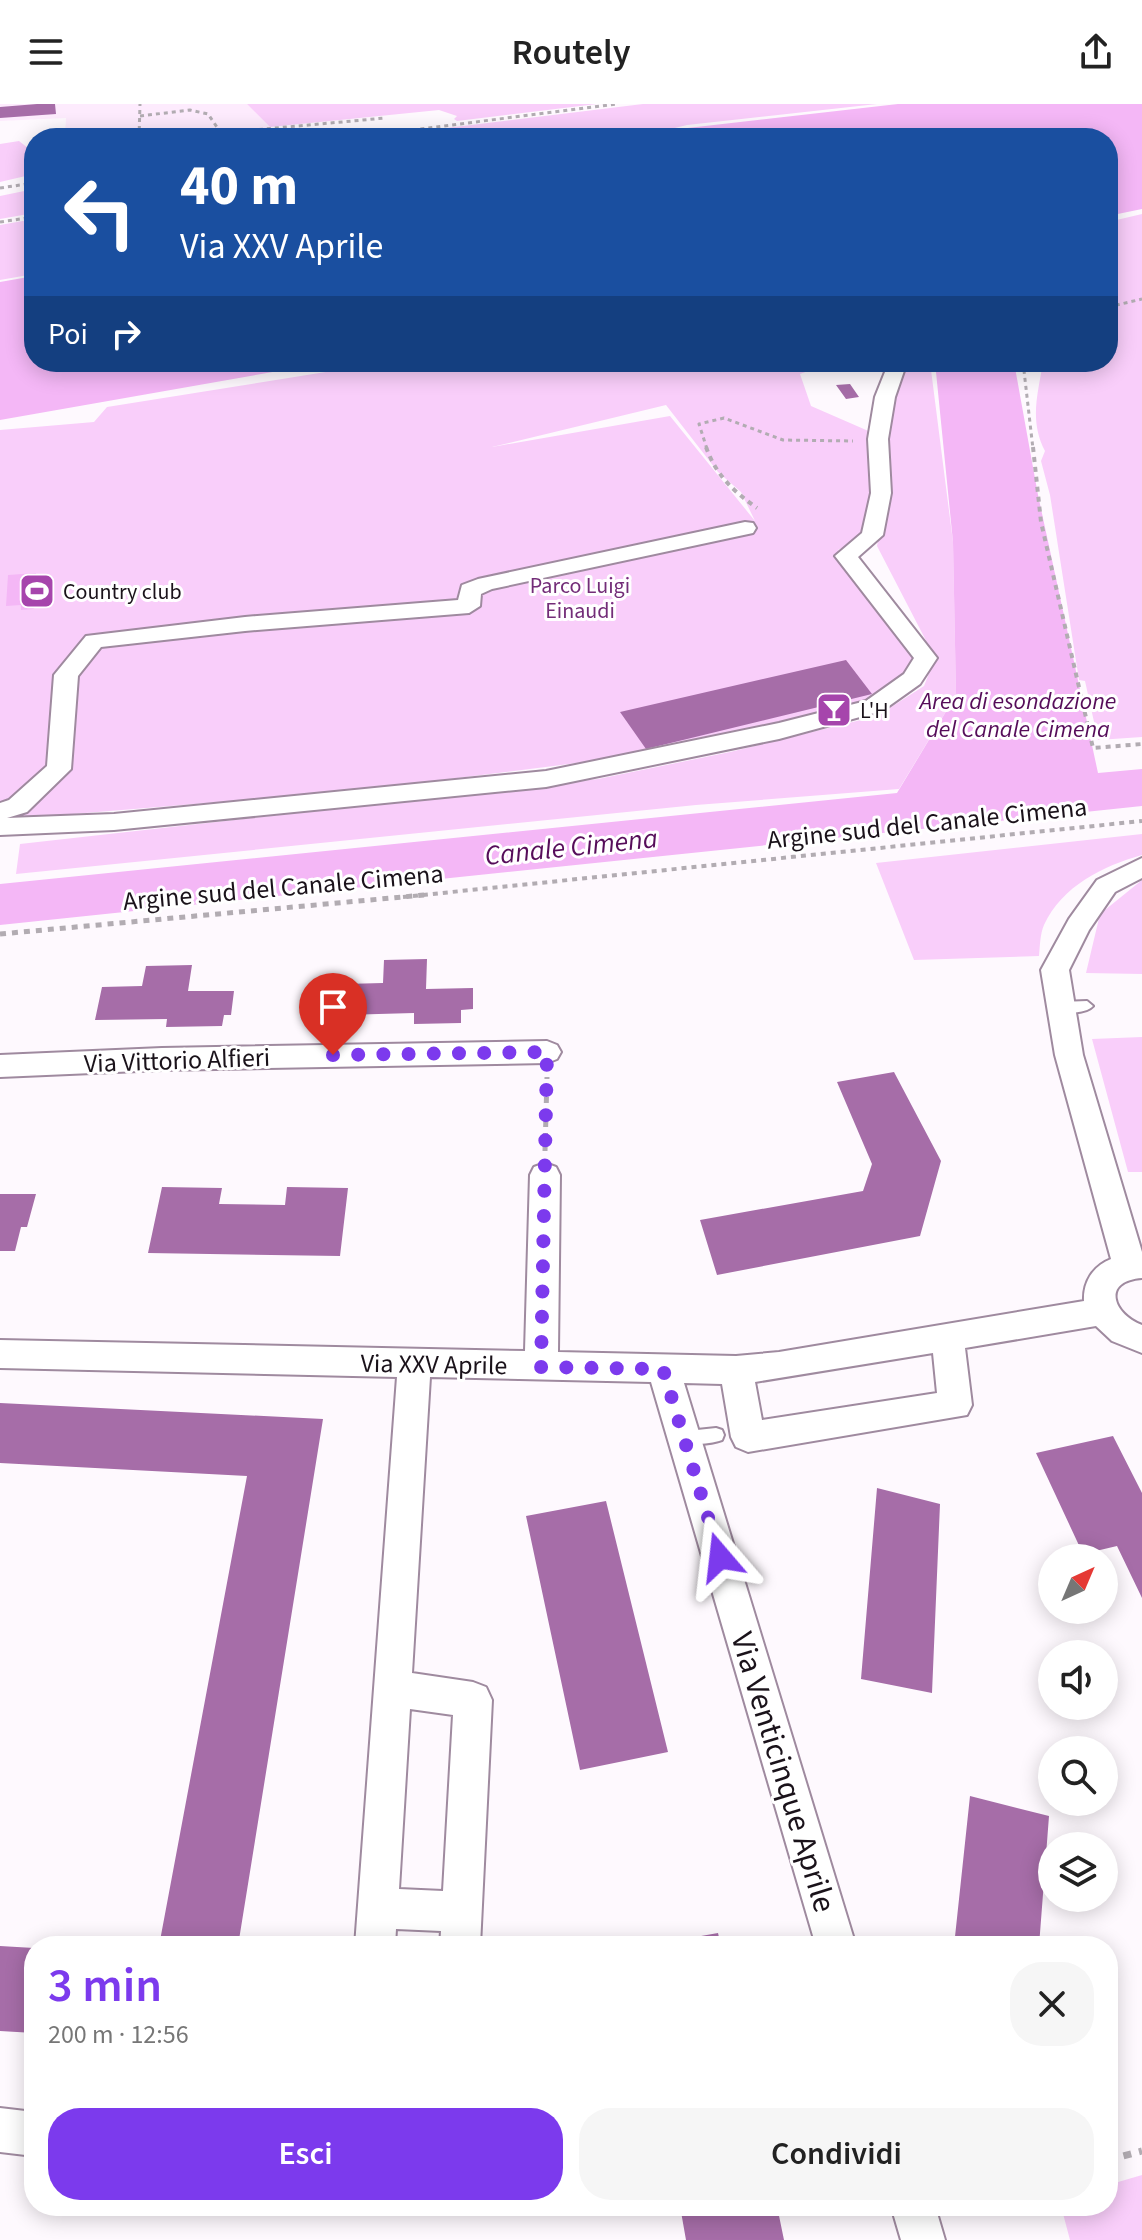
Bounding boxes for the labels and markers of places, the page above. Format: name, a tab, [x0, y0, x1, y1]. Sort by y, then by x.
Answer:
sports icon: Country club	[18, 572, 56, 610]
place label: Country club	[63, 576, 182, 608]
bar icon: L'H	[815, 691, 853, 729]
place label: L'H	[860, 695, 889, 727]
pin	[299, 973, 367, 1055]

